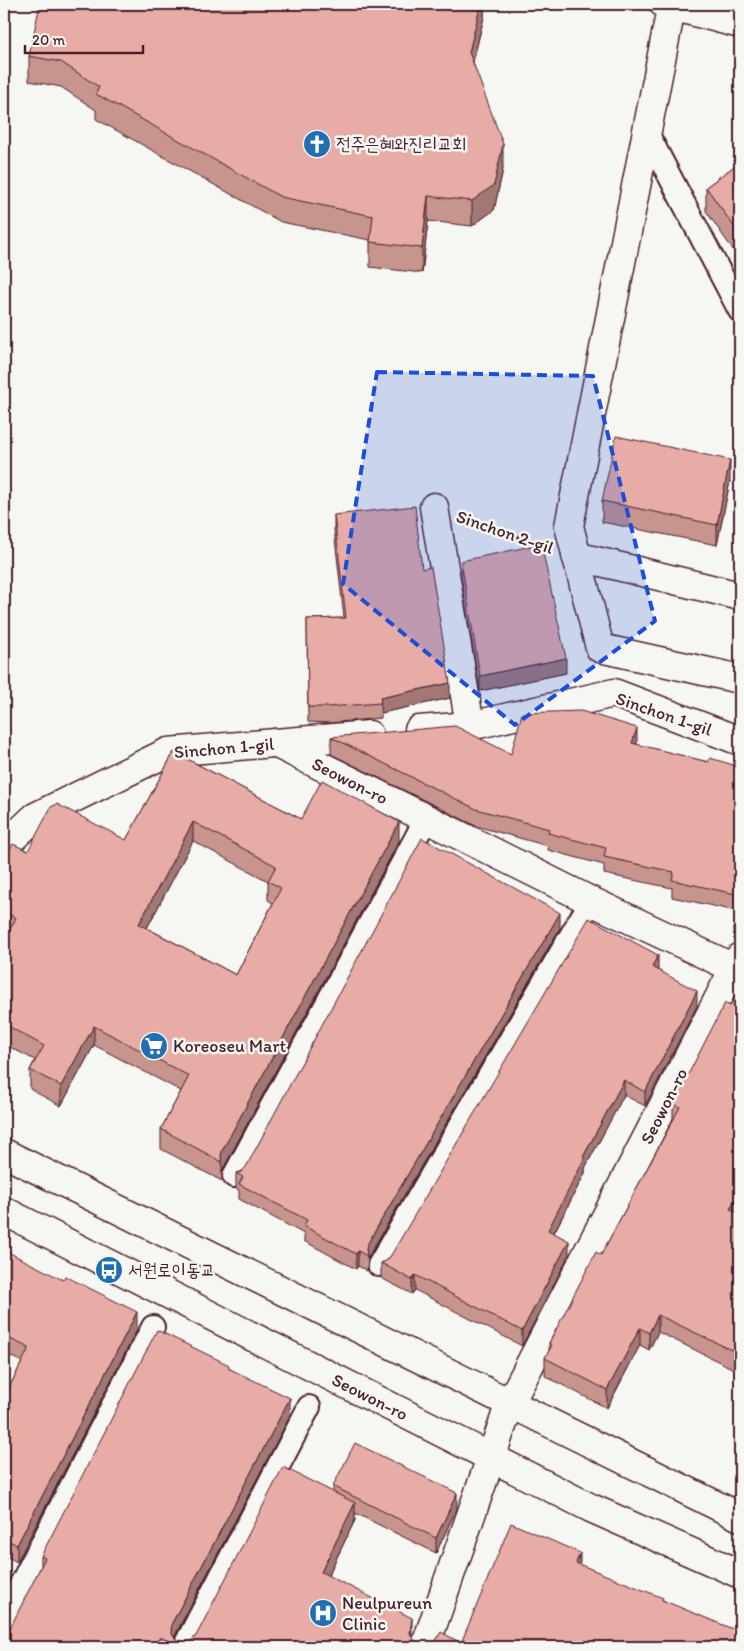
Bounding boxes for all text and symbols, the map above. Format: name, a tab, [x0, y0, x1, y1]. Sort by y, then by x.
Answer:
scale bar	[25, 22, 142, 54]
text: 20 m	[32, 31, 66, 49]
church icon: 전주은혜와진리교회	[302, 129, 332, 159]
place label: 전주은혜와진리교회	[336, 133, 466, 155]
street label: Sinchon 2-gil	[453, 505, 557, 559]
street label: Sinchon 1-gil	[613, 687, 715, 741]
street label: Sinchon 1-gil	[173, 733, 275, 763]
street label: Seowon-ro	[308, 752, 392, 810]
supermarket icon: Koreoseu Mart	[139, 1031, 169, 1061]
place label: Koreoseu Mart	[173, 1035, 287, 1057]
street label: Seowon-ro	[635, 1064, 693, 1148]
bus stop icon: 서원로이동교	[94, 1255, 124, 1285]
place label: 서원로이동교	[128, 1259, 215, 1281]
street label: Seowon-ro	[328, 1368, 412, 1426]
place label: Neulpureun Clinic	[342, 1592, 432, 1635]
hospital icon: Neulpureun Clinic	[308, 1598, 338, 1628]

